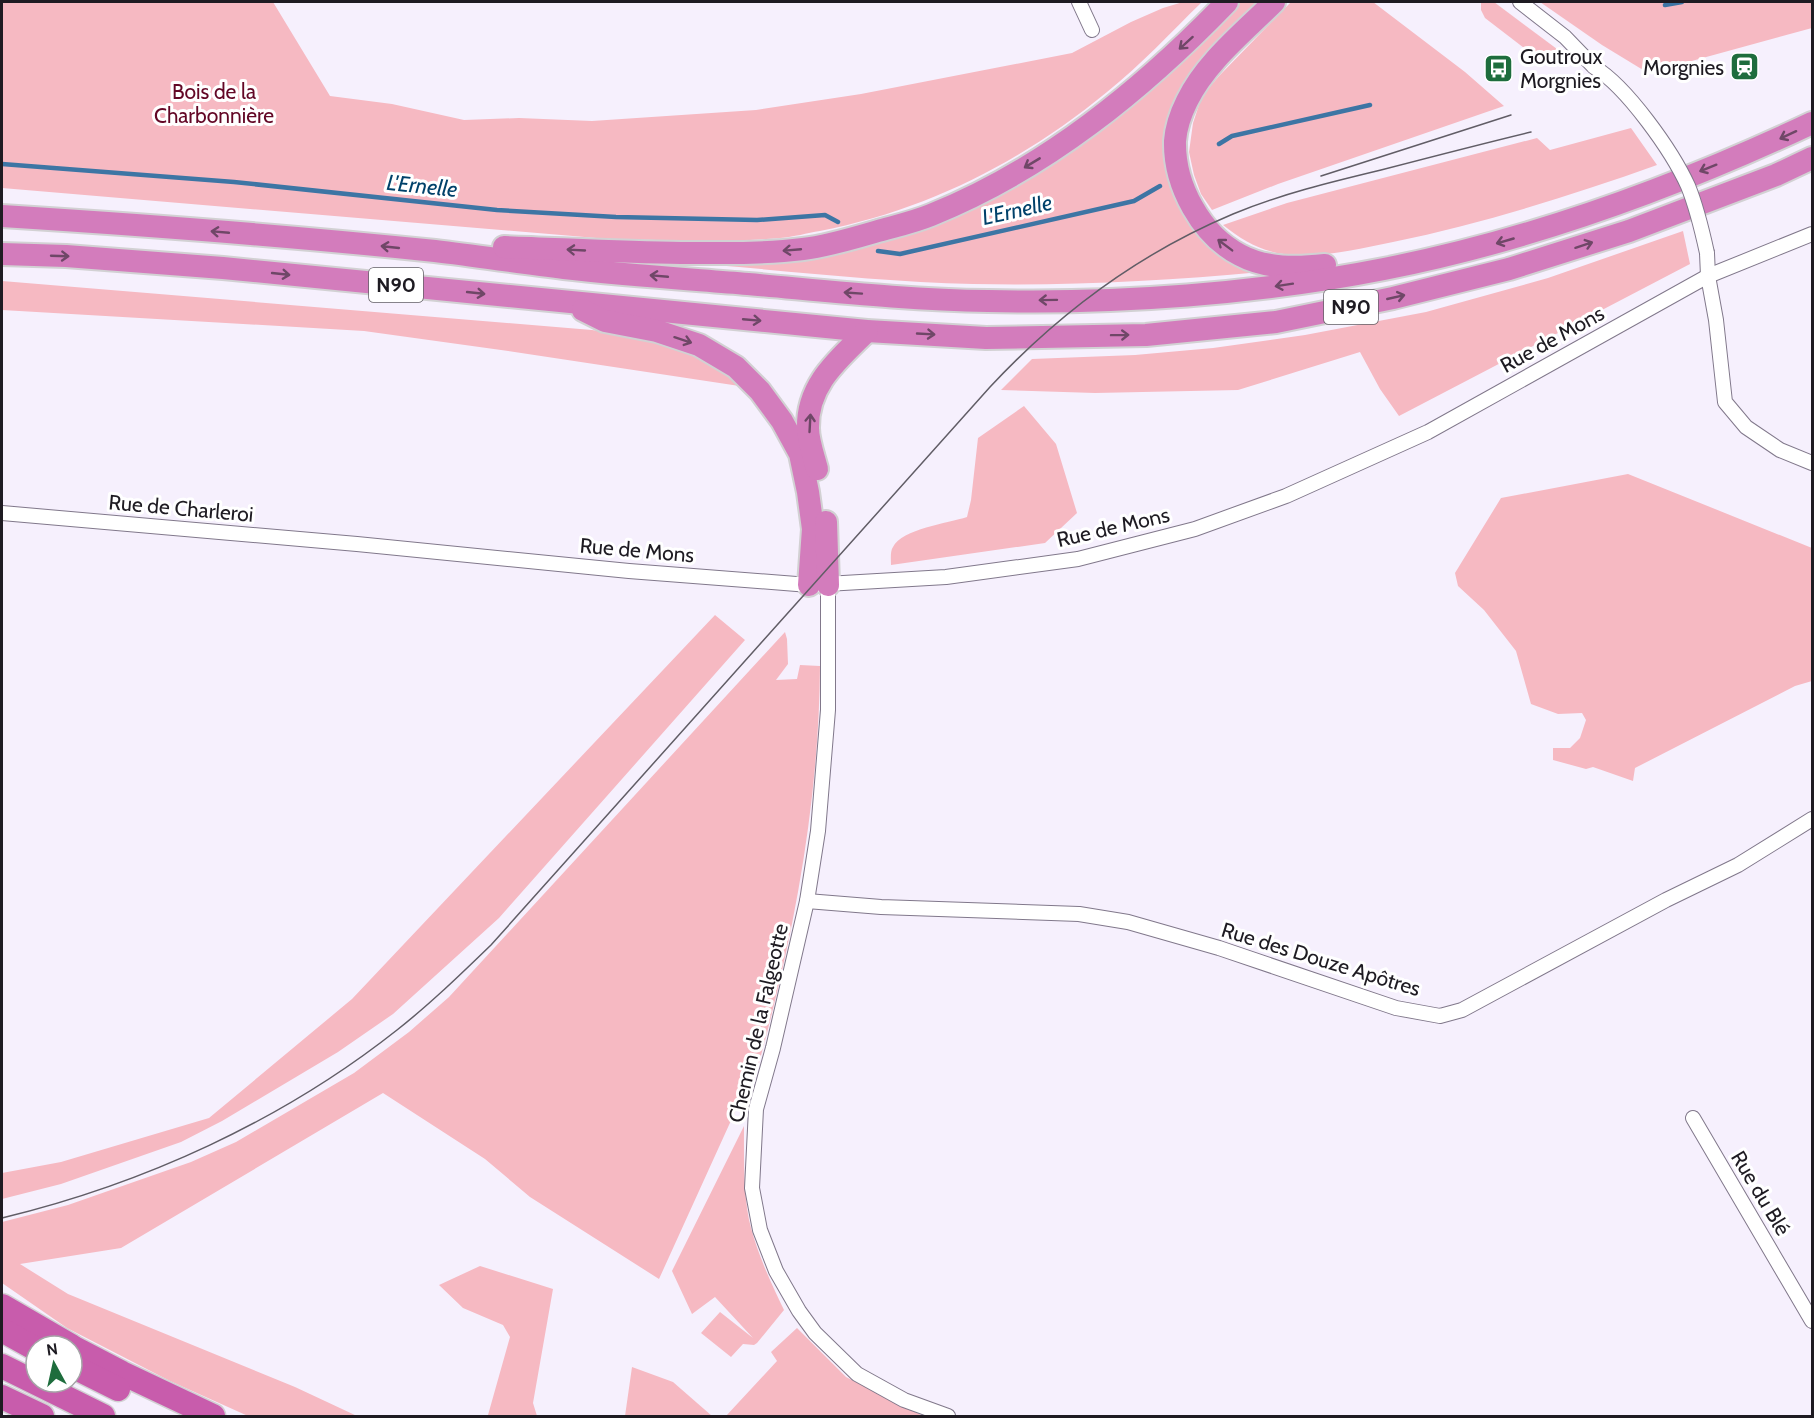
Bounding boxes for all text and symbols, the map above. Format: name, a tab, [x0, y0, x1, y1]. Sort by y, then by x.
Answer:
one-way arrow	[1178, 36, 1193, 50]
place label: Goutroux Morgnies	[1520, 44, 1603, 93]
station icon: Morgnies	[1729, 51, 1761, 83]
bus stop icon: Goutroux Morgnies	[1483, 52, 1515, 84]
place label: Morgnies	[1643, 55, 1724, 80]
park label: Bois de la Charbonnière	[154, 79, 274, 128]
one-way arrow	[1779, 130, 1797, 142]
one-way arrow	[1024, 157, 1041, 169]
one-way arrow	[1700, 164, 1718, 175]
water label: L'Ernelle	[385, 169, 459, 203]
water label: L'Ernelle	[979, 189, 1055, 231]
one-way arrow	[211, 226, 231, 237]
one-way arrow	[1496, 236, 1515, 247]
one-way arrow	[1218, 239, 1234, 251]
one-way arrow	[1574, 239, 1593, 250]
one-way arrow	[381, 241, 401, 252]
one-way arrow	[566, 245, 586, 256]
one-way arrow	[782, 245, 802, 256]
one-way arrow	[49, 250, 69, 261]
road number: N90	[369, 268, 423, 302]
one-way arrow	[271, 269, 291, 280]
one-way arrow	[649, 270, 669, 281]
one-way arrow	[1275, 279, 1294, 290]
one-way arrow	[465, 288, 485, 299]
one-way arrow	[843, 288, 863, 299]
road number: N90	[1324, 290, 1378, 324]
one-way arrow	[1386, 291, 1405, 302]
one-way arrow	[1038, 294, 1058, 306]
street label: Rue de Mons	[1496, 300, 1609, 378]
one-way arrow	[742, 315, 761, 326]
one-way arrow	[915, 329, 935, 340]
one-way arrow	[1110, 330, 1130, 341]
one-way arrow	[673, 335, 692, 346]
one-way arrow	[804, 414, 815, 434]
street label: Rue de Charleroi	[108, 489, 254, 527]
street label: Rue de Mons	[1054, 502, 1172, 552]
street label: Rue de Mons	[579, 533, 696, 567]
street label: Rue des Douze Apôtres	[1219, 917, 1424, 1001]
street label: Chemin de la Falgeotte	[723, 921, 793, 1125]
street label: Rue du Blé	[1726, 1146, 1796, 1240]
north arrow	[24, 1334, 84, 1394]
text: N	[45, 1339, 59, 1360]

